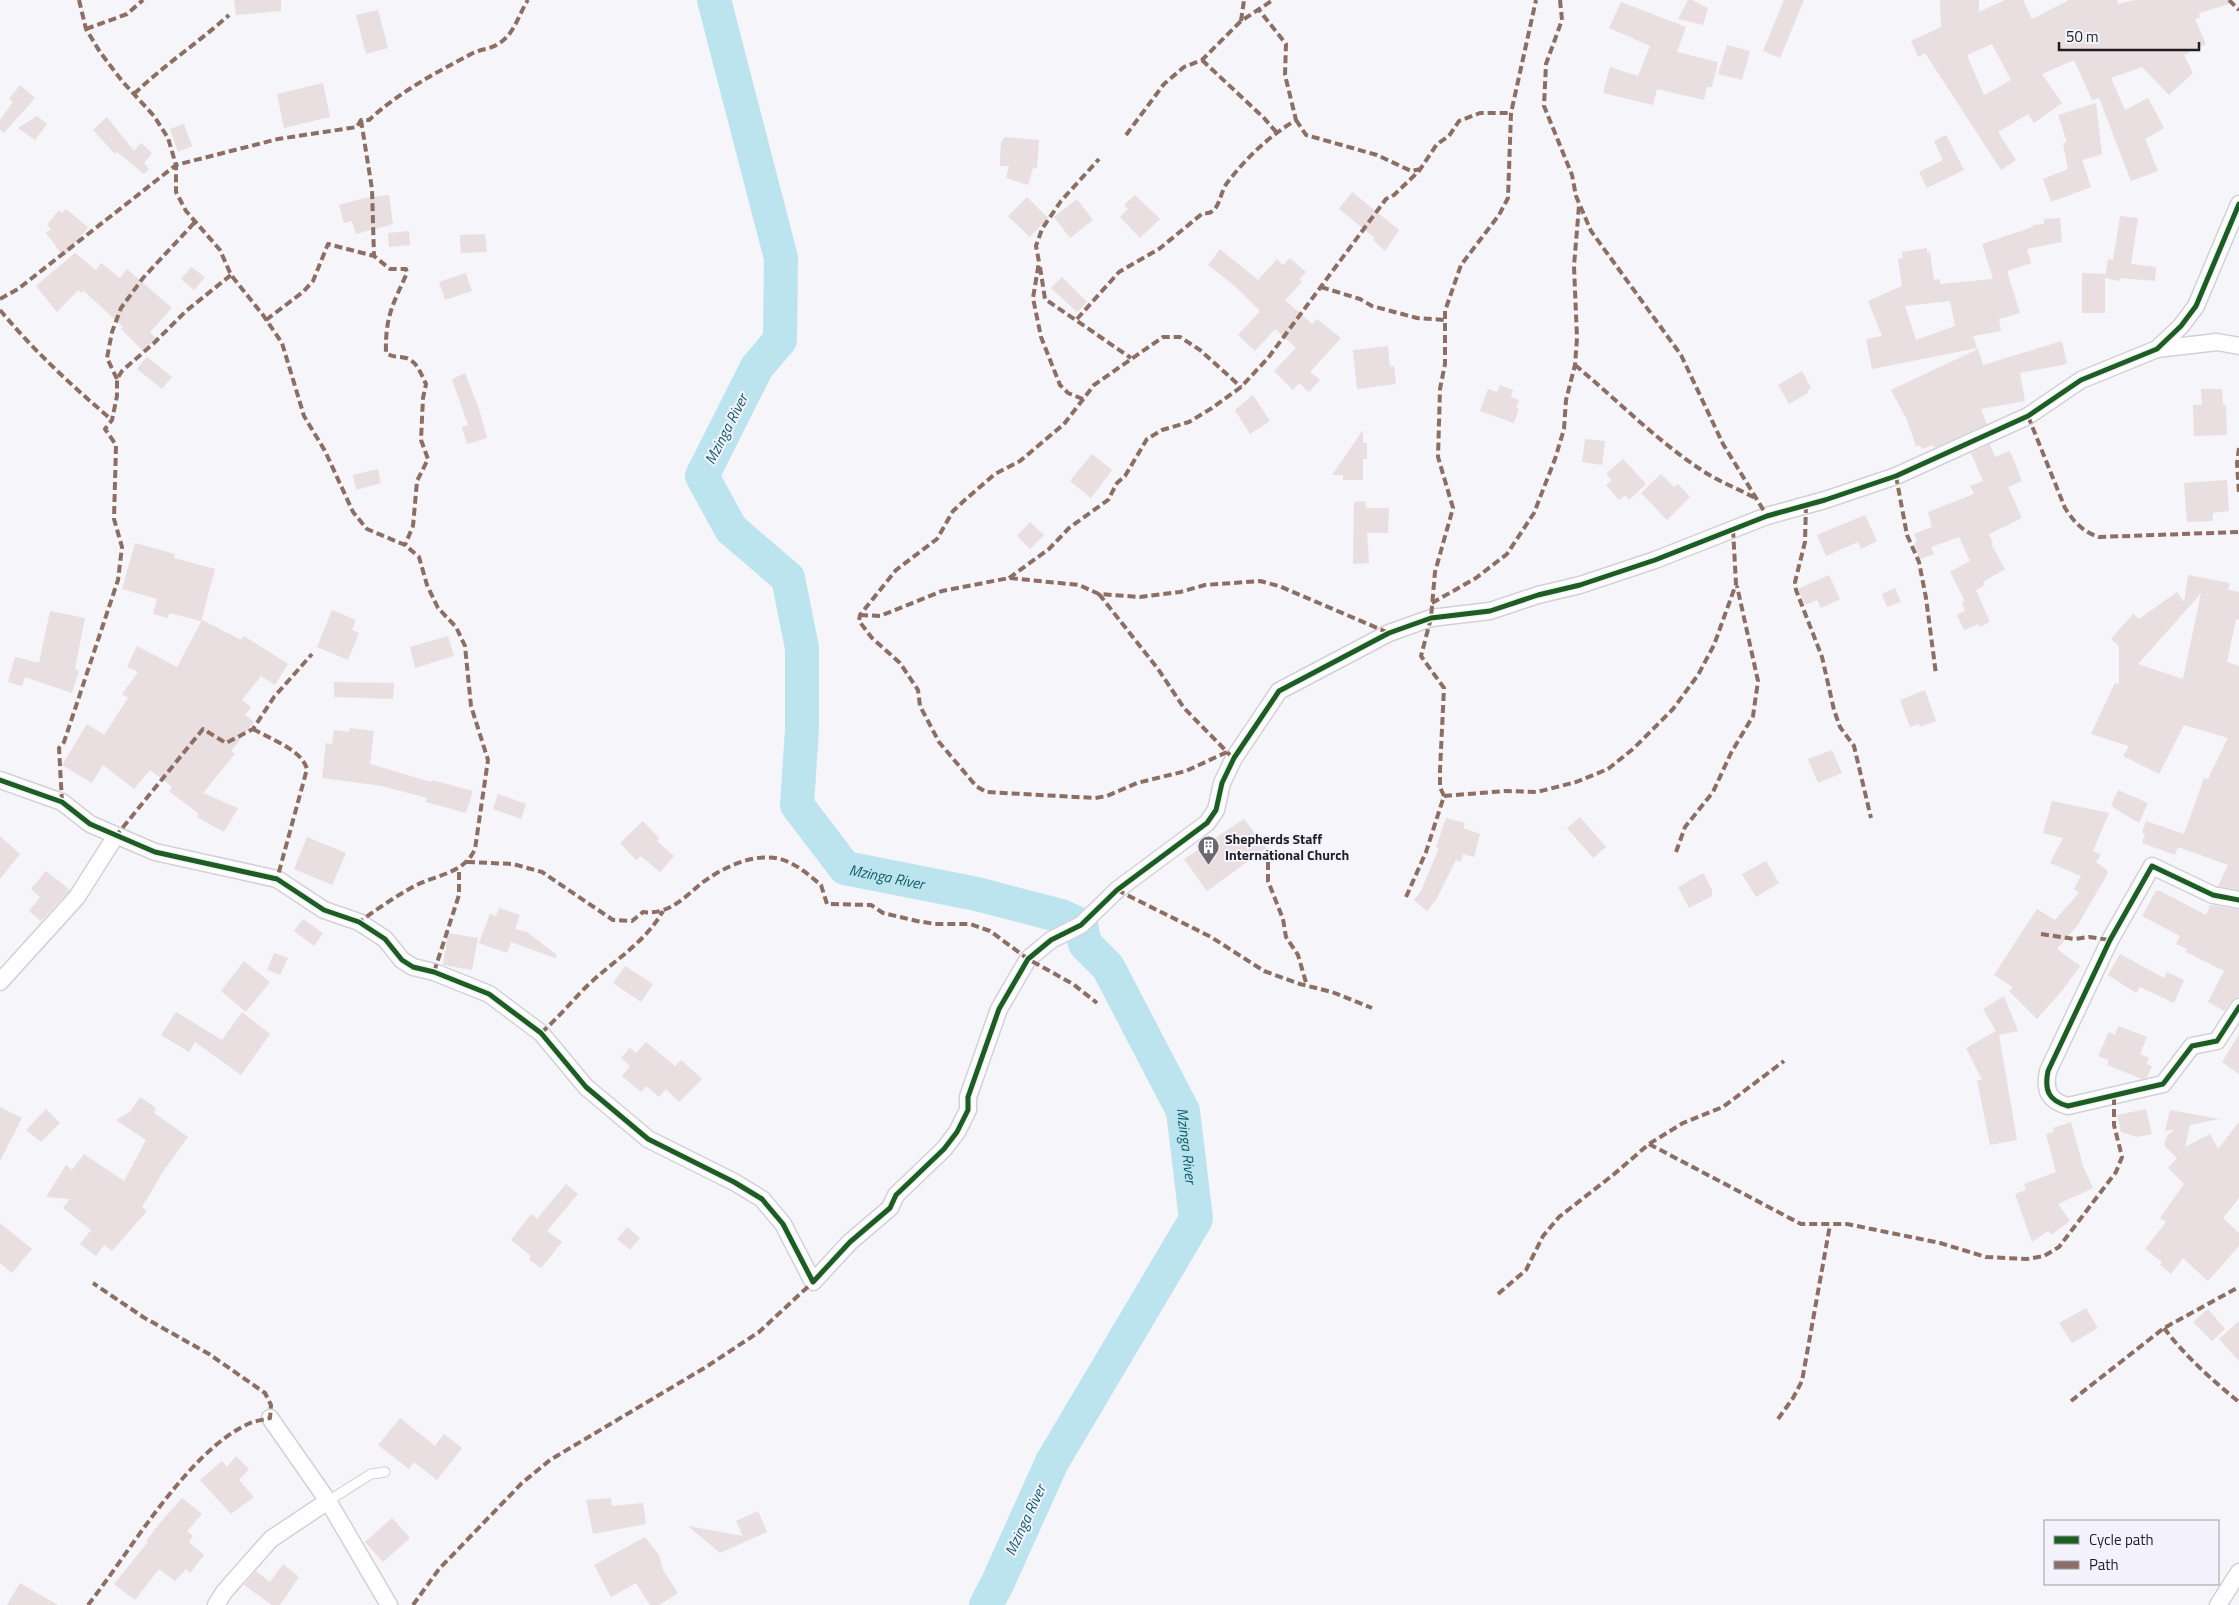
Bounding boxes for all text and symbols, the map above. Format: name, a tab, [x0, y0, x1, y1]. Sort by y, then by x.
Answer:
scale bar	[2059, 20, 2199, 52]
text: 50 m	[2066, 25, 2099, 48]
water label: Mzinga River	[698, 388, 755, 468]
place label: Shepherds Staff International Church	[1225, 828, 1349, 865]
building icon: Shepherds Staff International Church	[1197, 834, 1221, 865]
water label: Mzinga River	[847, 858, 929, 895]
water label: Mzinga River	[1171, 1106, 1203, 1187]
water label: Mzinga River	[998, 1479, 1052, 1559]
legend	[2044, 1520, 2219, 1585]
text: Cycle path	[2089, 1528, 2154, 1551]
text: Path	[2089, 1553, 2119, 1576]

